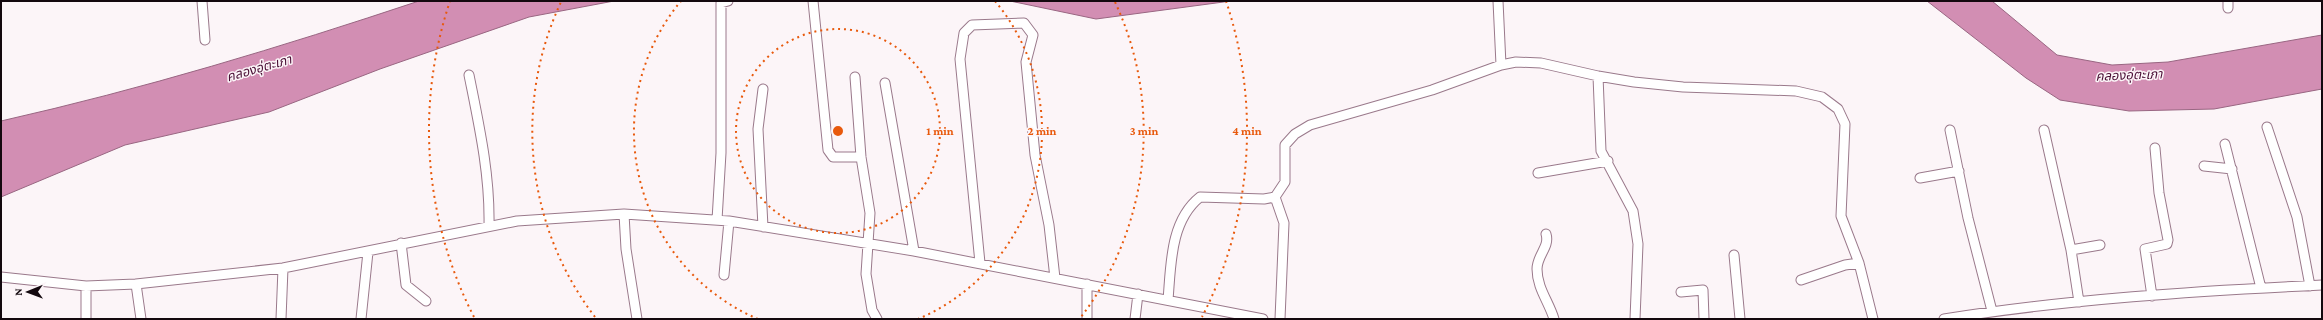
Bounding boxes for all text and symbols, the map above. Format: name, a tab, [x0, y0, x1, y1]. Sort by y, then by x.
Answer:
water label: คลองอุ่ตะเภา	[225, 51, 294, 85]
water label: คลองอุ่ตะเภา	[2095, 66, 2163, 85]
centre of rings	[831, 124, 845, 138]
text: 1 min	[926, 124, 954, 138]
text: 2 min	[1028, 124, 1057, 138]
text: 3 min	[1130, 124, 1158, 138]
text: 4 min	[1232, 124, 1262, 138]
north arrow	[8, 272, 48, 312]
text: N	[12, 288, 24, 296]

